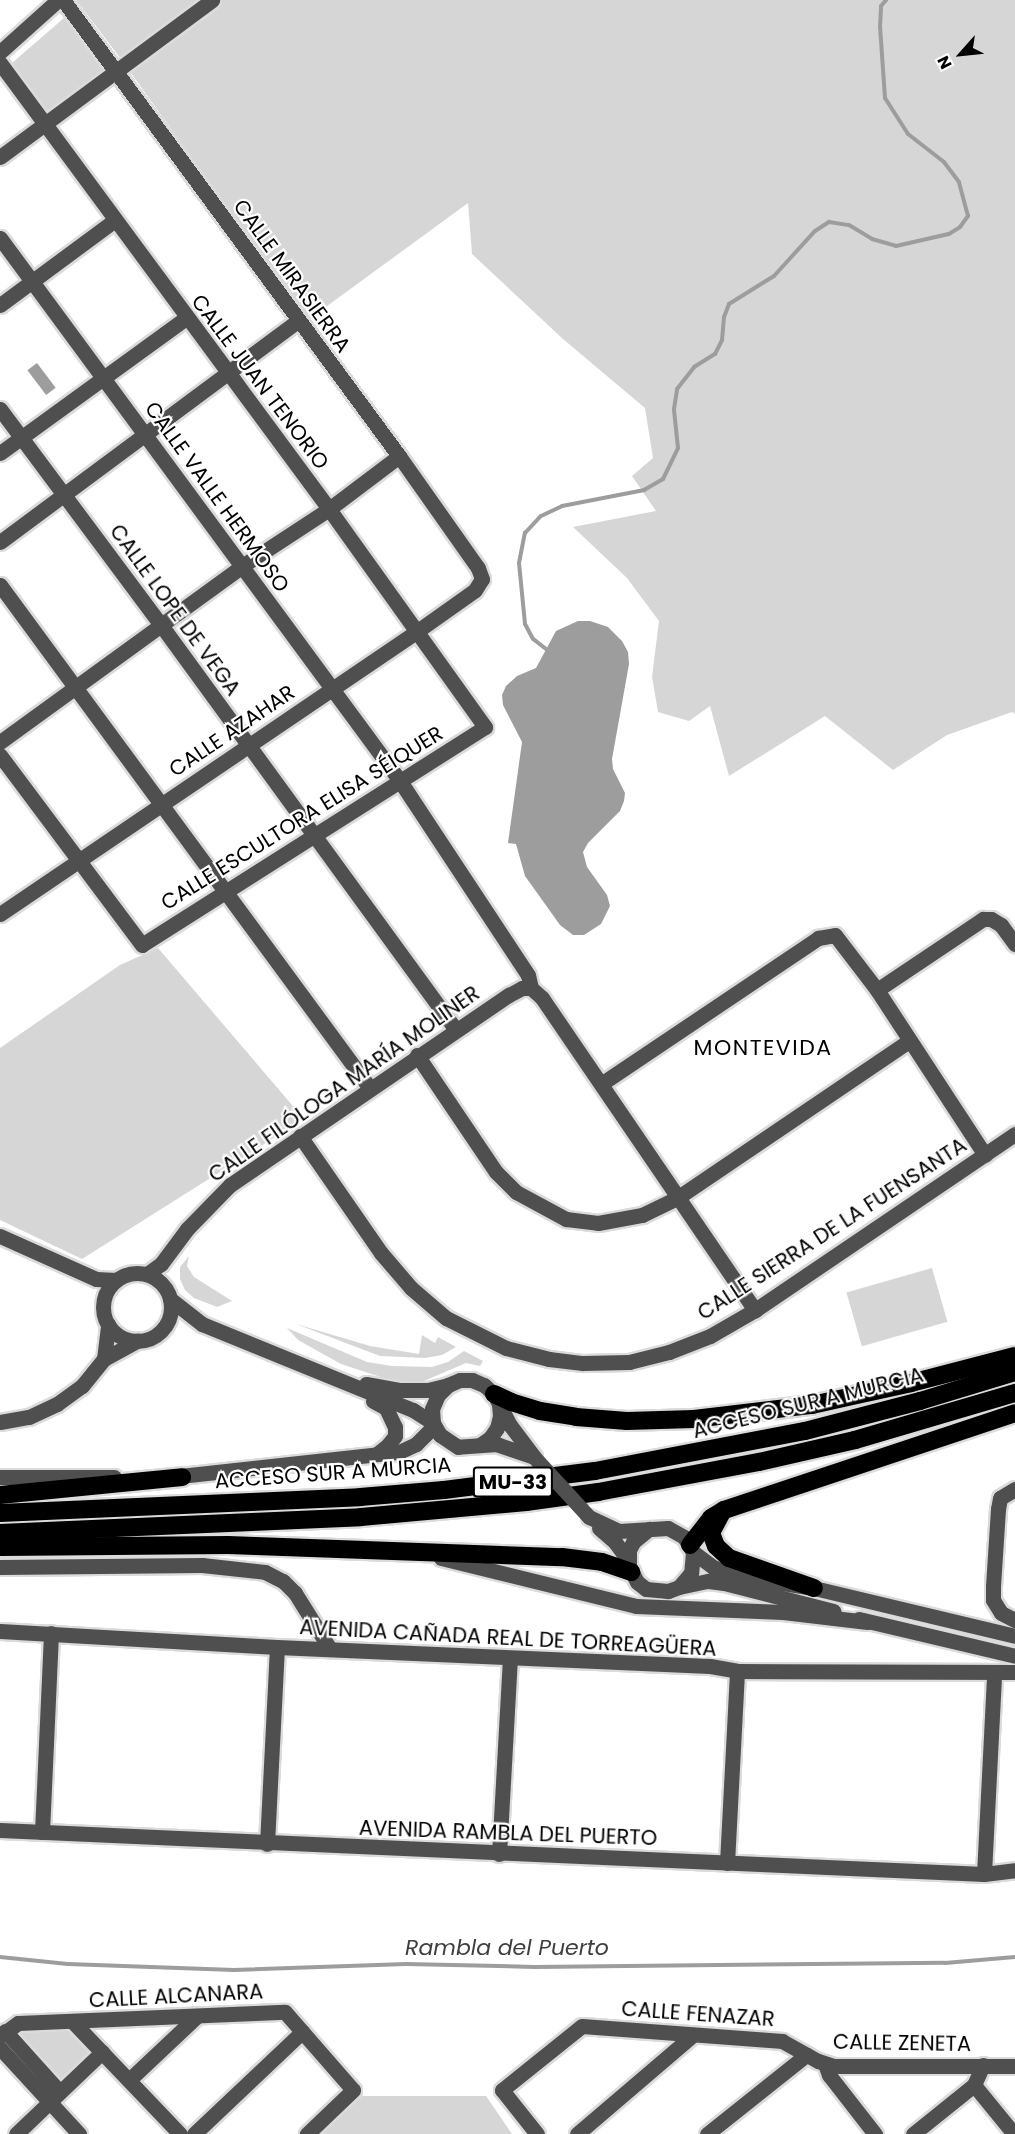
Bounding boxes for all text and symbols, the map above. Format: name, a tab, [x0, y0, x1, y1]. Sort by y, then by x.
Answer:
north arrow	[931, 24, 991, 84]
text: N	[932, 52, 958, 73]
street label: CALLE MIRASIERRA	[228, 195, 356, 357]
street label: CALLE JUAN TENORIO	[186, 290, 334, 474]
street label: CALLE VALLE HERMOSO	[139, 397, 295, 597]
street label: CALLE LOPE DE VEGA	[104, 519, 246, 701]
street label: CALLE AZAHAR	[164, 680, 300, 782]
street label: CALLE ESCULTORA ELISA SÉIQUER	[156, 721, 448, 915]
street label: CALLE FILÓLOGA MARÍA MOLINER	[204, 980, 484, 1188]
district label: MONTEVIDA	[693, 1035, 833, 1061]
street label: CALLE SIERRA DE LA FUENSANTA	[693, 1132, 971, 1326]
street label: ACCESO SUR A MURCIA	[690, 1362, 926, 1444]
street label: ACCESO SUR A MURCIA	[214, 1452, 452, 1494]
road number: MU-33	[472, 1465, 554, 1499]
street label: AVENIDA CAÑADA REAL DE TORREAGÜERA	[299, 1614, 717, 1662]
street label: AVENIDA RAMBLA DEL PUERTO	[358, 1815, 658, 1851]
water label: Rambla del Puerto	[405, 1935, 609, 1961]
street label: CALLE ALCANARA	[88, 1979, 264, 2013]
street label: CALLE FENAZAR	[621, 1996, 775, 2032]
street label: CALLE ZENETA	[833, 2029, 971, 2057]

